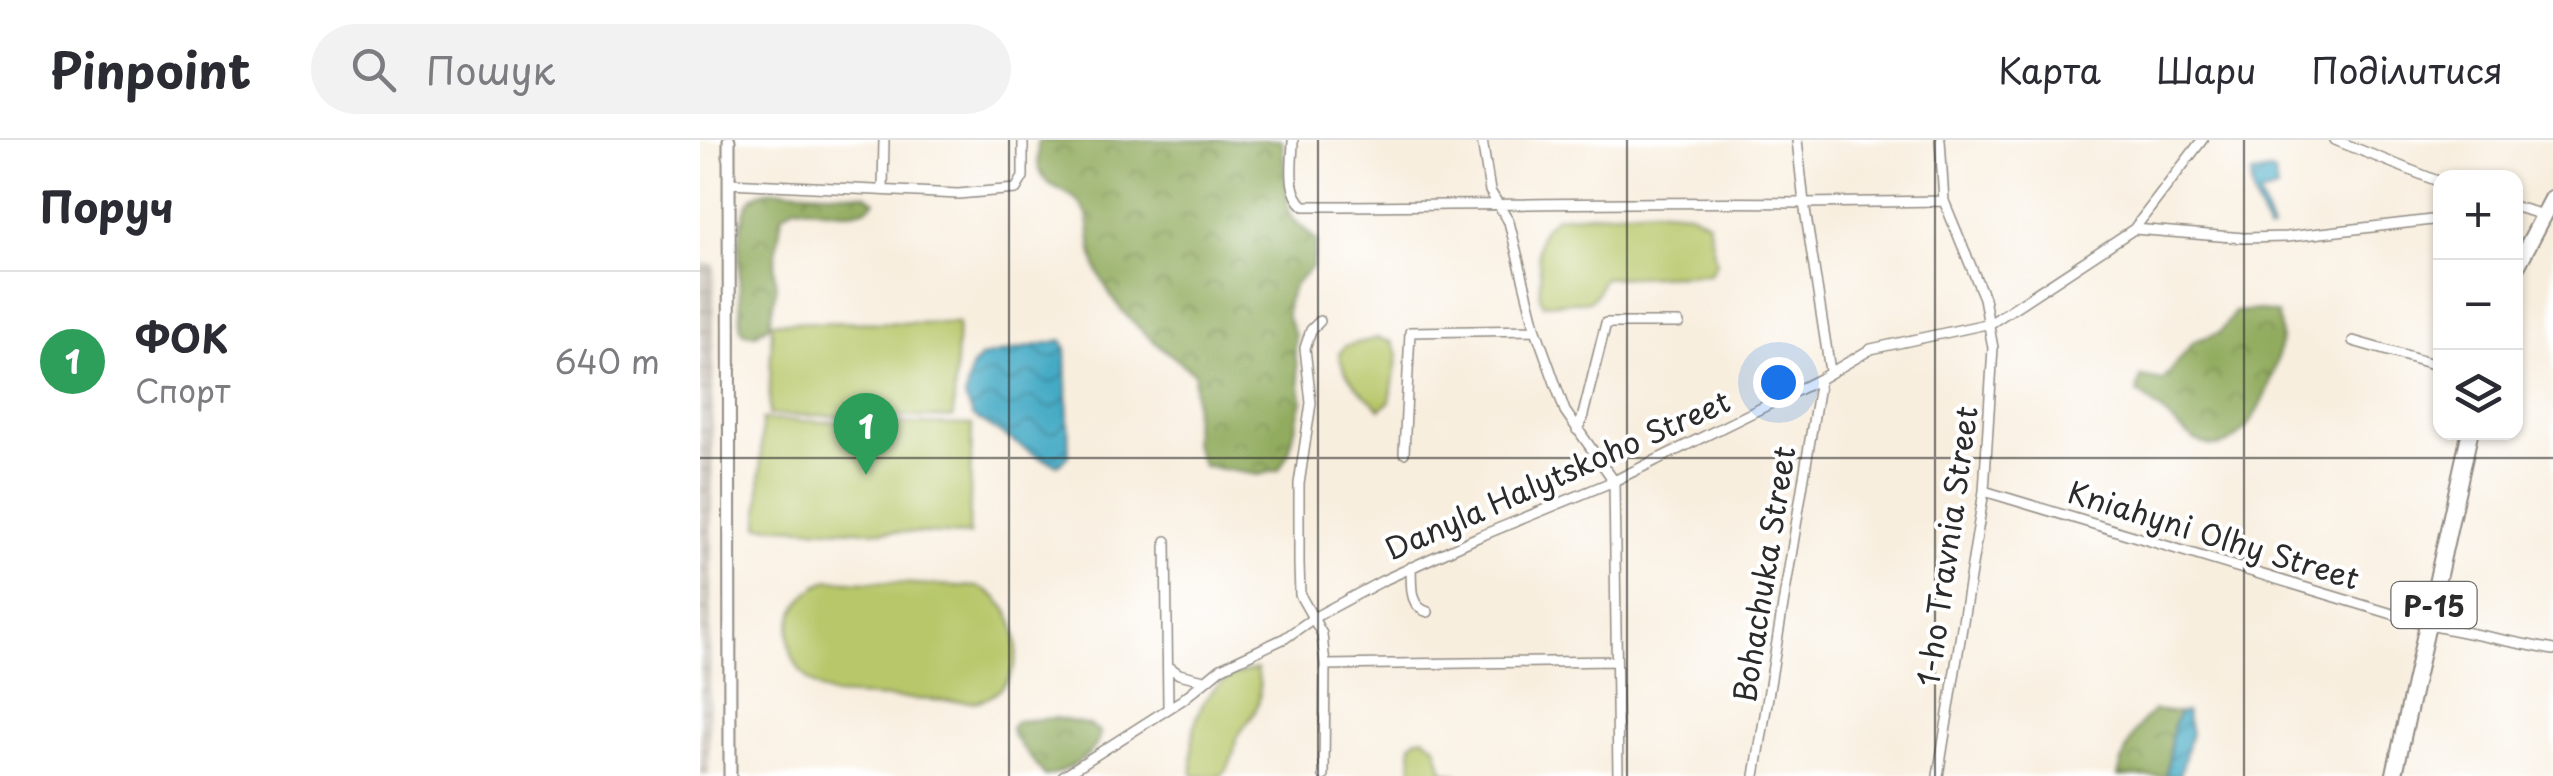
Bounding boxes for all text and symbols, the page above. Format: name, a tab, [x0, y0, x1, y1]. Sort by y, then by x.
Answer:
search box	[311, 24, 1011, 114]
text: Pinpoint	[50, 33, 251, 105]
text: Пошук	[426, 41, 555, 98]
icon: search	[346, 42, 401, 97]
text: Карта	[1998, 43, 2101, 96]
text: Шари	[2156, 43, 2257, 96]
text: Поділитися	[2312, 43, 2503, 96]
map controls	[2433, 170, 2523, 440]
button: +	[2433, 170, 2523, 260]
text: Поруч	[40, 174, 174, 237]
button: −	[2433, 260, 2523, 350]
text: ФОК	[135, 309, 228, 366]
text: 1	[65, 337, 80, 385]
text: 640 m	[555, 337, 660, 385]
button: layers	[2433, 350, 2523, 440]
your location	[1753, 357, 1804, 408]
text: Спорт	[135, 366, 230, 414]
street label: Danyla Halytskoho Street	[1377, 378, 1737, 570]
pin: 1	[834, 392, 898, 475]
street label: 1-ho Travnia Street	[1904, 403, 1988, 689]
street label: Bohachuka Street	[1721, 443, 1805, 705]
street label: Kniahyni Olhy Street	[2063, 468, 2365, 600]
road number: Р-15	[2392, 582, 2476, 628]

